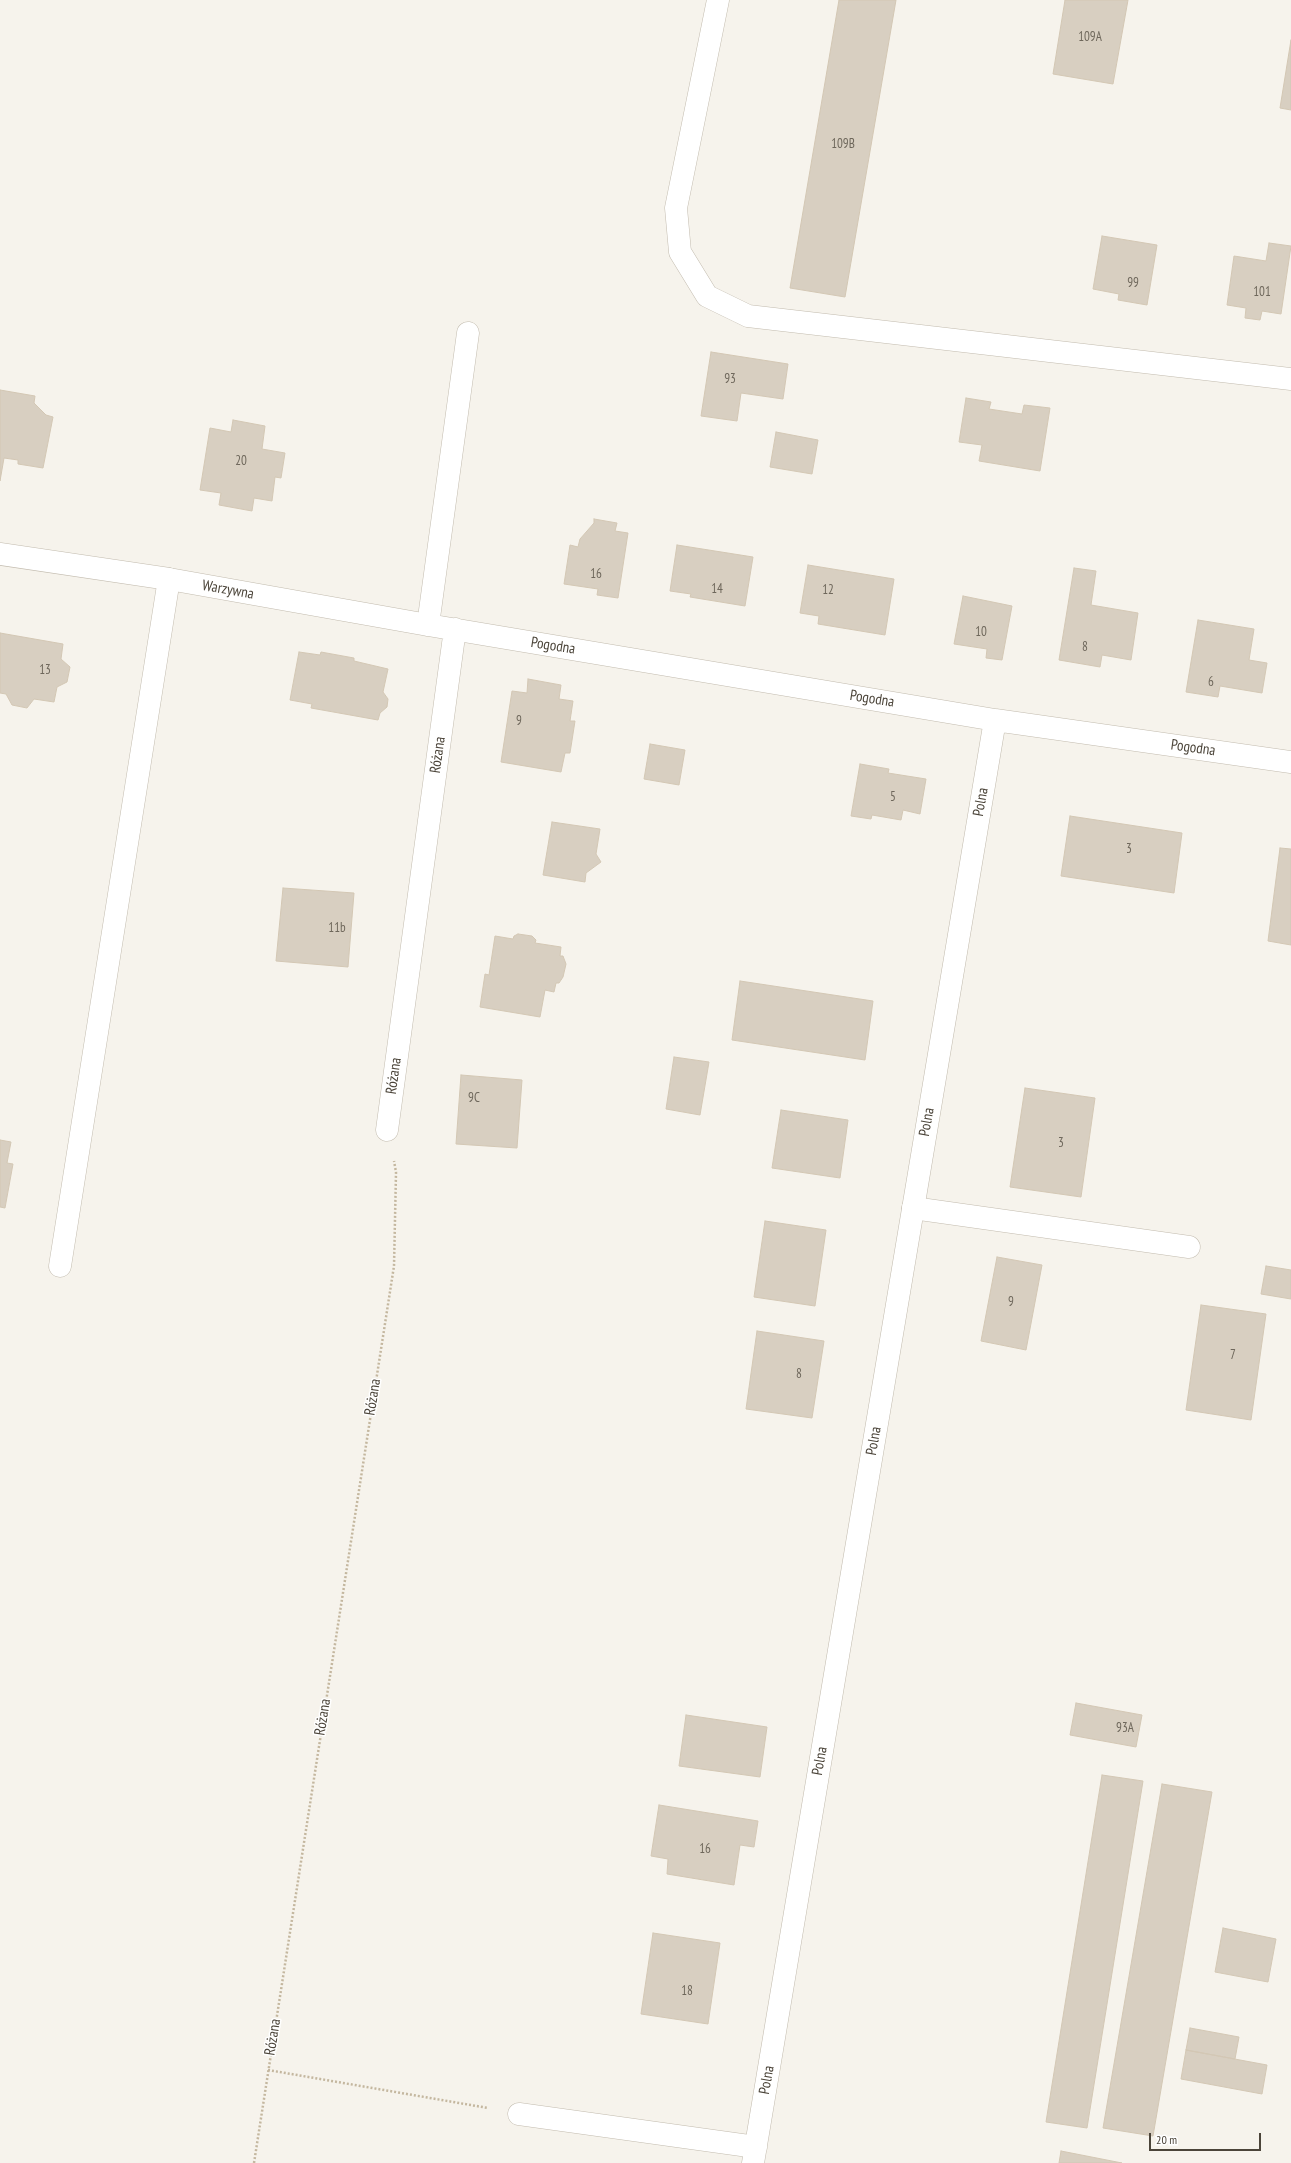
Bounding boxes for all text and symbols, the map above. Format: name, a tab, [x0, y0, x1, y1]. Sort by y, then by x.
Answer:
house number: 109A	[1078, 29, 1102, 45]
house number: 109B	[831, 136, 855, 152]
house number: 99	[1127, 275, 1139, 291]
house number: 101	[1253, 284, 1271, 300]
house number: 93	[724, 371, 736, 387]
house number: 20	[235, 453, 247, 469]
house number: 16	[590, 566, 602, 582]
street label: Warzywna	[201, 577, 255, 603]
house number: 14	[711, 581, 723, 597]
house number: 12	[822, 582, 834, 598]
house number: 10	[975, 624, 987, 640]
street label: Pogodna	[529, 634, 577, 658]
house number: 8	[1082, 639, 1088, 655]
house number: 13	[39, 662, 51, 678]
house number: 6	[1208, 674, 1214, 690]
street label: Pogodna	[848, 687, 896, 711]
house number: 9	[516, 713, 522, 729]
street label: Różana	[427, 735, 449, 775]
street label: Pogodna	[1170, 736, 1216, 760]
street label: Polna	[970, 786, 992, 818]
house number: 5	[890, 789, 896, 805]
house number: 3	[1126, 841, 1132, 857]
house number: 11b	[328, 920, 346, 936]
street label: Różana	[383, 1056, 405, 1096]
house number: 9C	[468, 1090, 480, 1106]
street label: Polna	[916, 1106, 938, 1138]
house number: 3	[1058, 1135, 1064, 1151]
house number: 9	[1008, 1294, 1014, 1310]
house number: 7	[1230, 1347, 1236, 1363]
house number: 8	[796, 1366, 802, 1382]
street label: Różana	[361, 1377, 385, 1417]
street label: Polna	[863, 1425, 885, 1457]
street label: Różana	[311, 1697, 335, 1737]
house number: 93A	[1116, 1720, 1134, 1736]
street label: Polna	[809, 1745, 831, 1777]
house number: 16	[699, 1841, 711, 1857]
house number: 18	[681, 1983, 693, 1999]
street label: Różana	[261, 2017, 285, 2057]
street label: Polna	[756, 2064, 778, 2096]
scale bar	[1151, 2125, 1263, 2151]
text: 20 m	[1156, 2132, 1177, 2147]

